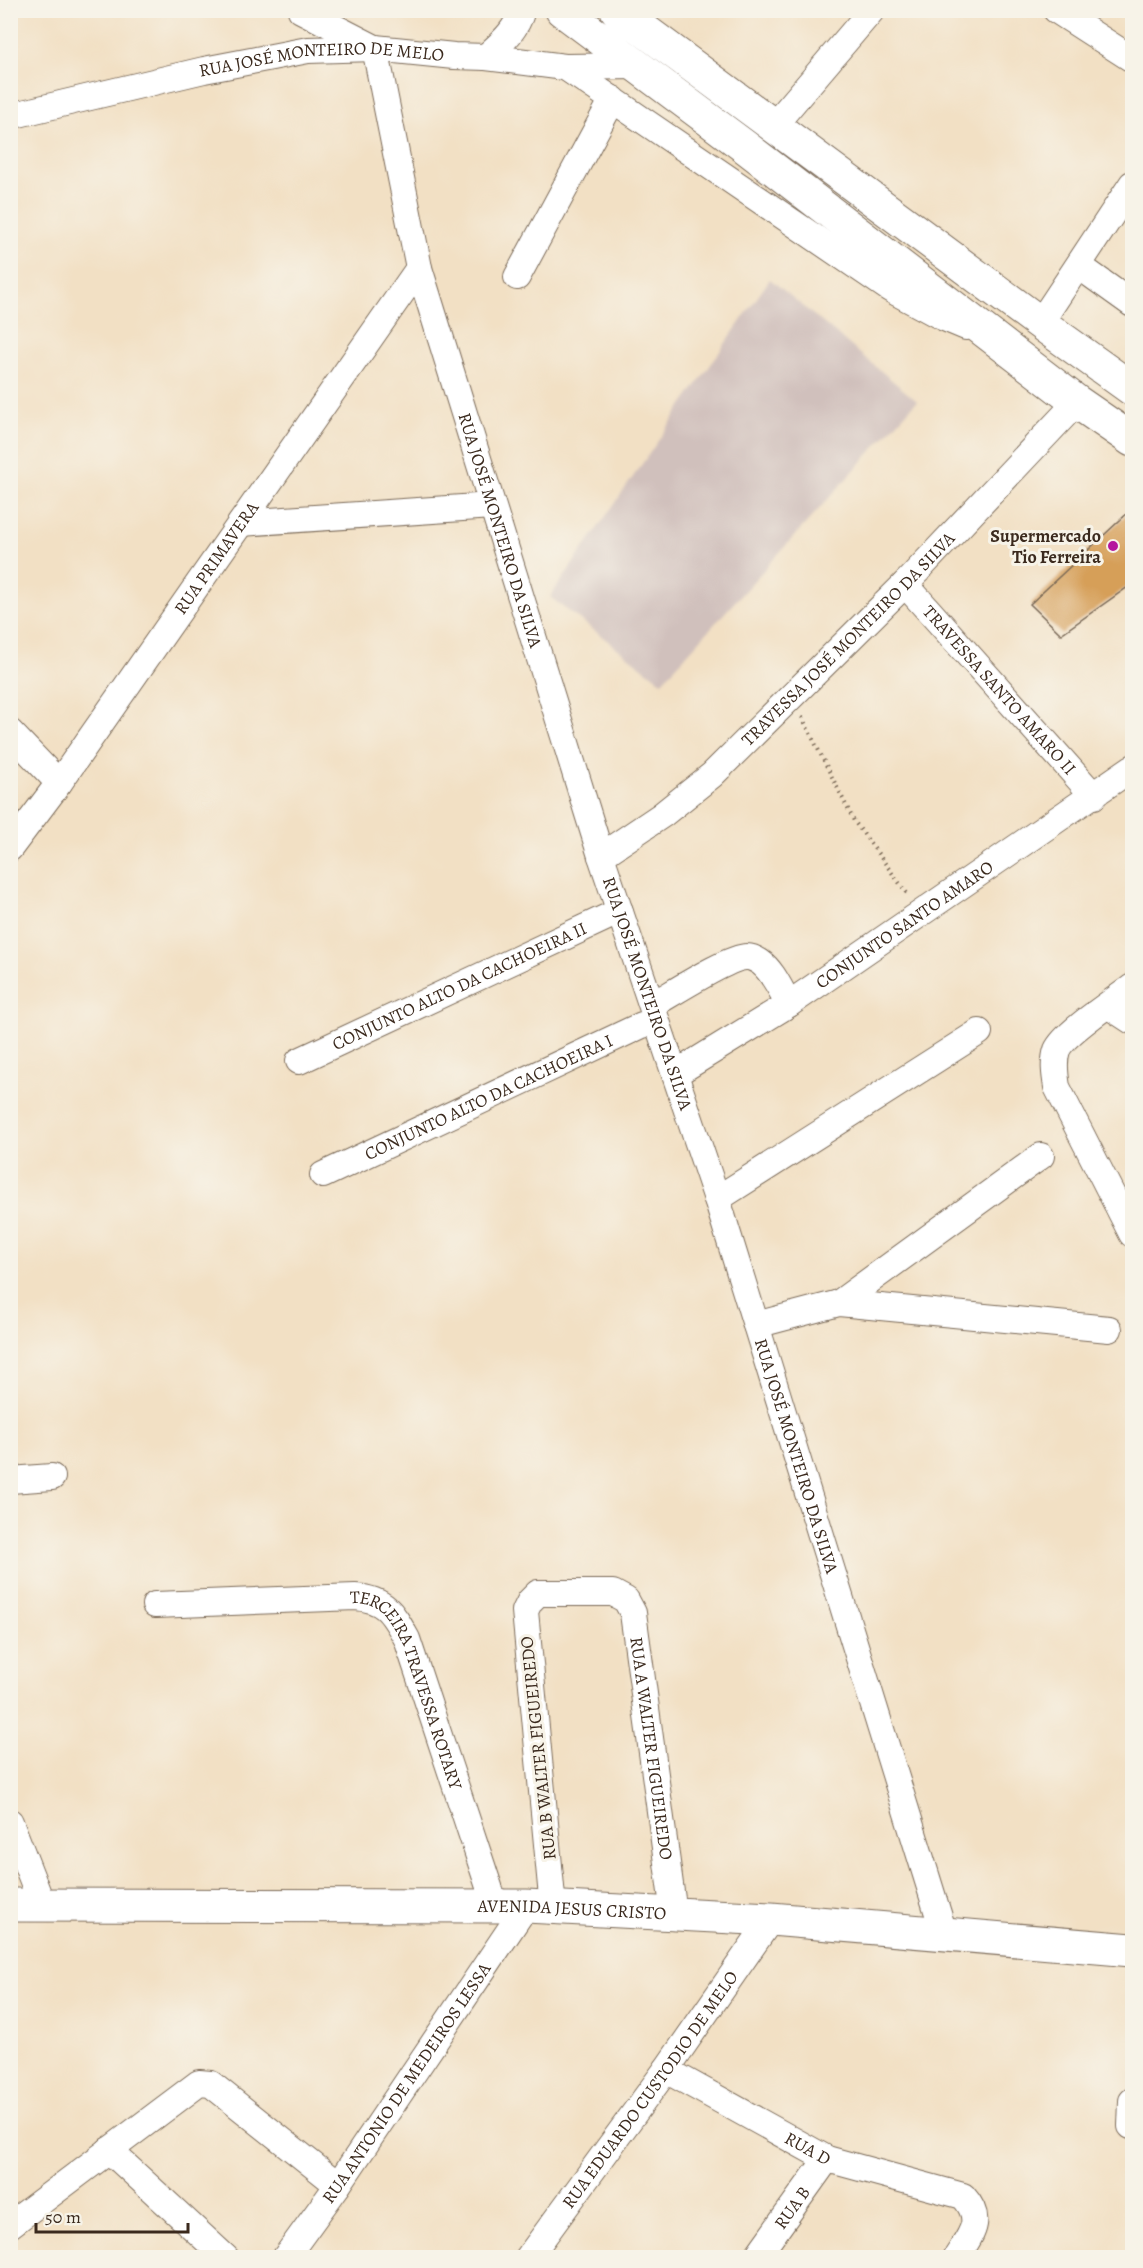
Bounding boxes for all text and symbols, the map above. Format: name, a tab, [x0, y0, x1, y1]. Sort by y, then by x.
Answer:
street label: RUA JOSÉ MONTEIRO DE MELO	[197, 36, 445, 83]
street label: RUA JOSÉ MONTEIRO DA SILVA	[453, 410, 548, 651]
street label: RUA PRIMAVERA	[169, 496, 264, 619]
place label: Supermercado Tio Ferreira	[990, 524, 1101, 569]
street label: TRAVESSA JOSÉ MONTEIRO DA SILVA	[736, 526, 960, 751]
marker: Supermercado Tio Ferreira	[1106, 539, 1120, 553]
street label: TRAVESSA SANTO AMARO II	[917, 600, 1082, 780]
street label: CONJUNTO SANTO AMARO	[811, 855, 998, 994]
street label: RUA JOSÉ MONTEIRO DA SILVA	[597, 874, 698, 1114]
street label: CONJUNTO ALTO DA CACHOEIRA II	[328, 916, 590, 1056]
street label: CONJUNTO ALTO DA CACHOEIRA I	[361, 1028, 617, 1166]
street label: RUA JOSÉ MONTEIRO DA SILVA	[749, 1335, 844, 1577]
street label: TERCEIRA TRAVESSA ROTARY	[349, 1585, 468, 1794]
street label: RUA B WALTER FIGUEIREDO	[514, 1635, 562, 1861]
street label: RUA A WALTER FIGUEIREDO	[624, 1635, 679, 1861]
street label: AVENIDA JESUS CRISTO	[476, 1894, 667, 1925]
street label: RUA ANTONIO DE MEDEIROS LESSA	[317, 1958, 497, 2208]
street label: RUA EDUARDO CUSTODIO DE MELO	[556, 1966, 743, 2213]
street label: RUA D	[780, 2126, 835, 2171]
street label: RUA B	[769, 2181, 816, 2234]
scale bar	[36, 2196, 188, 2234]
text: 50 m	[45, 2205, 81, 2229]

